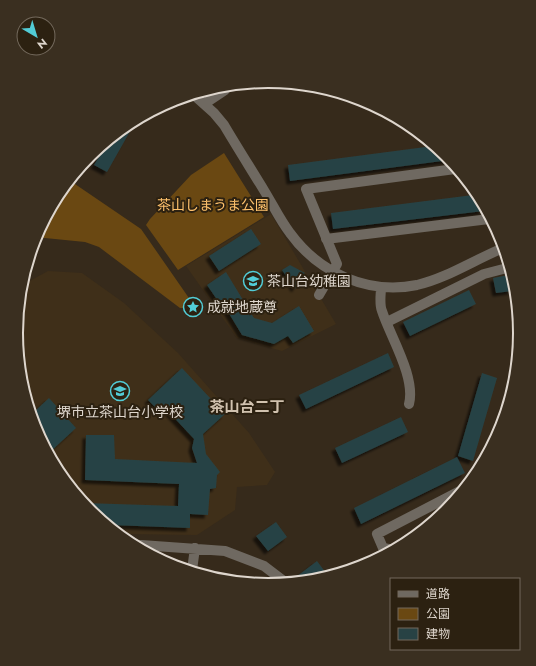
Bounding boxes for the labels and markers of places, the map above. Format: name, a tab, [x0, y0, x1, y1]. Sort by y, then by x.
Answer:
school or university icon: 茶山台幼稚園	[242, 270, 264, 292]
place label: 茶山台幼稚園	[267, 271, 351, 291]
place icon: 成就地蔵尊	[182, 296, 204, 318]
place label: 成就地蔵尊	[207, 297, 277, 317]
school or university icon: 堺市立茶山台小学校	[109, 380, 131, 402]
place label: 堺市立茶山台小学校	[57, 402, 183, 422]

